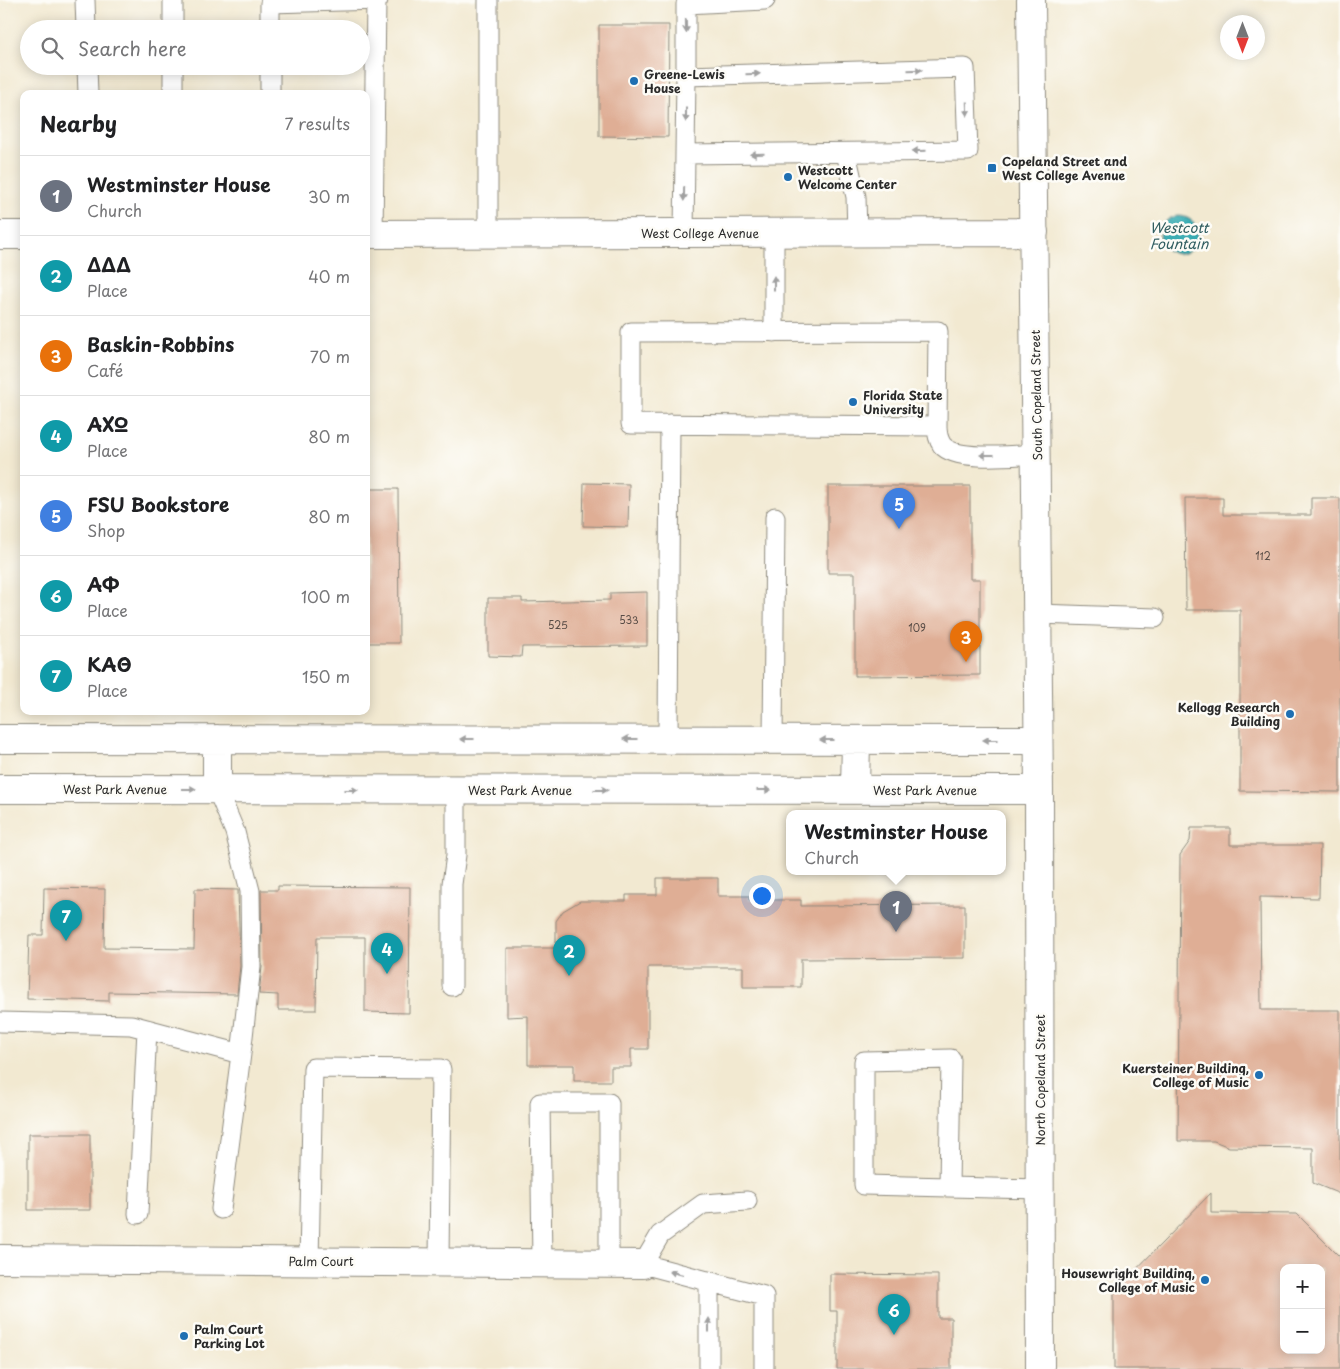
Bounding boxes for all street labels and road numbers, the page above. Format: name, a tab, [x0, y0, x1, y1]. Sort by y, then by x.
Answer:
street label: West College Avenue	[641, 224, 759, 242]
street label: South Copeland Street	[1026, 329, 1046, 460]
street label: West Park Avenue	[63, 780, 167, 798]
street label: West Park Avenue	[468, 781, 572, 799]
street label: West Park Avenue	[873, 781, 977, 799]
street label: North Copeland Street	[1031, 1014, 1049, 1146]
street label: Palm Court	[288, 1252, 354, 1270]

